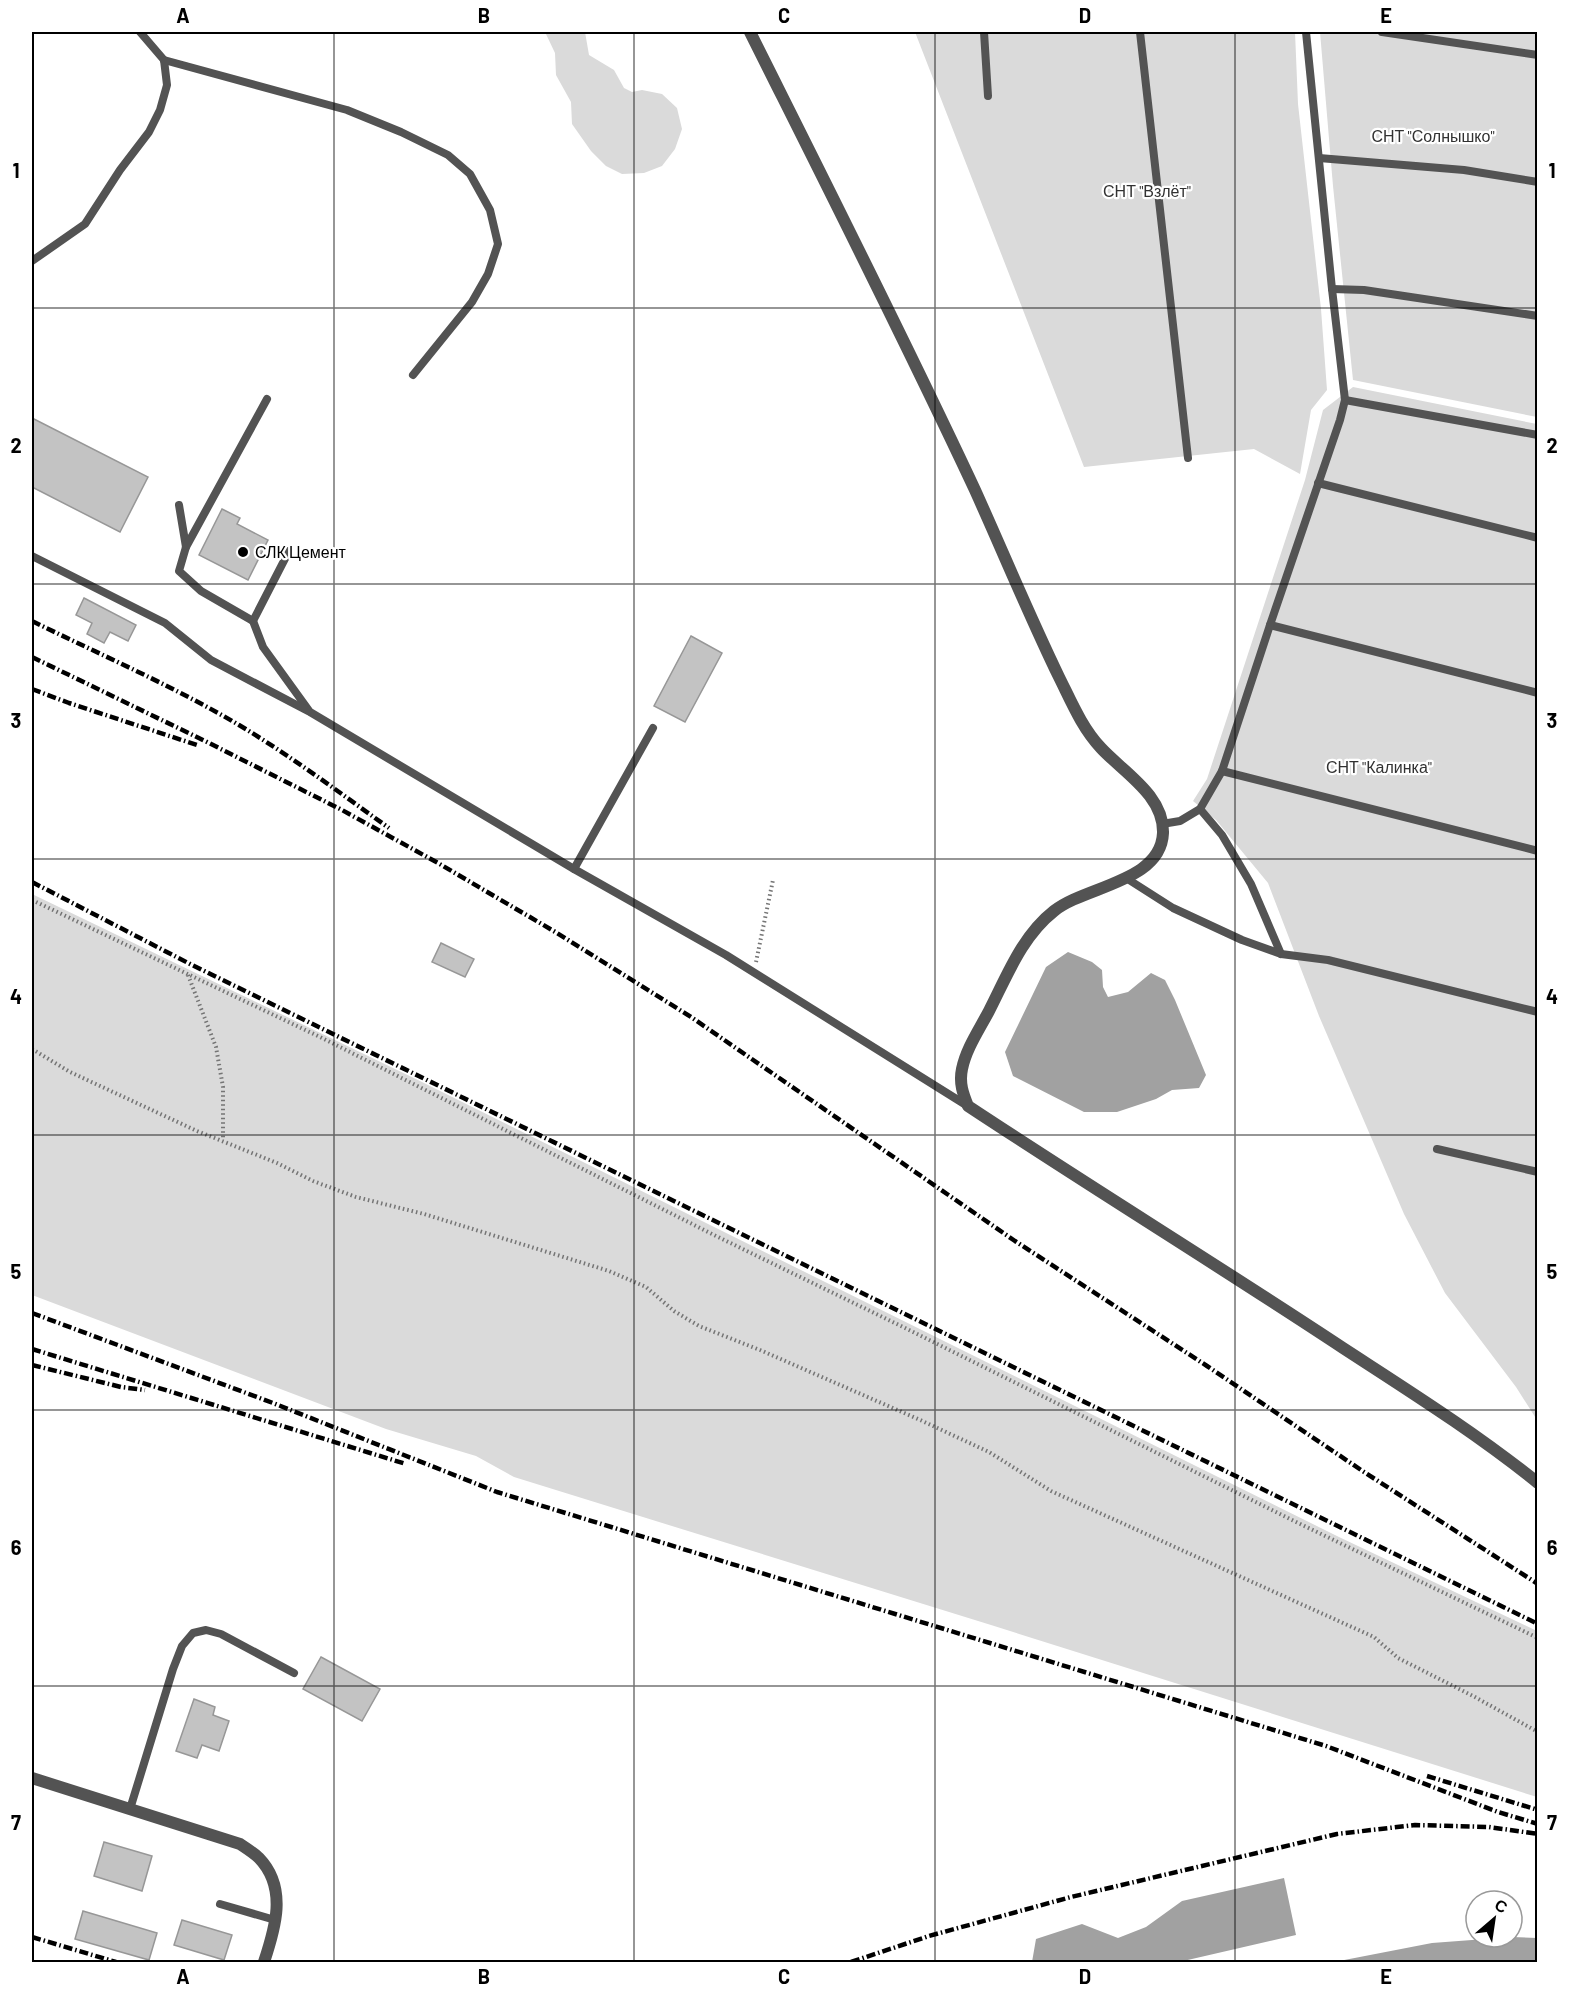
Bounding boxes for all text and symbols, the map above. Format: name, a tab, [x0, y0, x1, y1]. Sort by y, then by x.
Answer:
text: A	[176, 3, 190, 27]
text: B	[478, 3, 490, 27]
text: C	[778, 3, 790, 27]
text: D	[1079, 3, 1091, 27]
text: E	[1380, 3, 1392, 27]
park label: СНТ "Солнышко"	[1371, 126, 1495, 145]
text: 1	[12, 158, 20, 182]
text: 1	[1548, 158, 1556, 182]
park label: СНТ "Взлёт"	[1103, 181, 1191, 200]
text: 2	[10, 433, 22, 457]
text: 2	[1546, 433, 1558, 457]
place label: СЛК Цемент	[255, 542, 347, 561]
marker: СЛК Цемент	[236, 545, 250, 559]
text: 3	[11, 708, 21, 732]
text: 3	[1547, 708, 1557, 732]
park label: СНТ "Калинка"	[1326, 757, 1432, 776]
text: 4	[10, 984, 22, 1008]
text: 4	[1546, 984, 1558, 1008]
text: 5	[11, 1259, 22, 1283]
text: 5	[1547, 1259, 1558, 1283]
text: 6	[11, 1535, 22, 1559]
text: 6	[1547, 1535, 1558, 1559]
text: 7	[11, 1810, 21, 1834]
text: 7	[1547, 1810, 1557, 1834]
north arrow	[1464, 1889, 1524, 1949]
text: С	[1492, 1894, 1512, 1917]
text: A	[176, 1964, 190, 1988]
text: B	[478, 1964, 490, 1988]
text: C	[778, 1964, 790, 1988]
text: D	[1079, 1964, 1091, 1988]
text: E	[1380, 1964, 1392, 1988]

